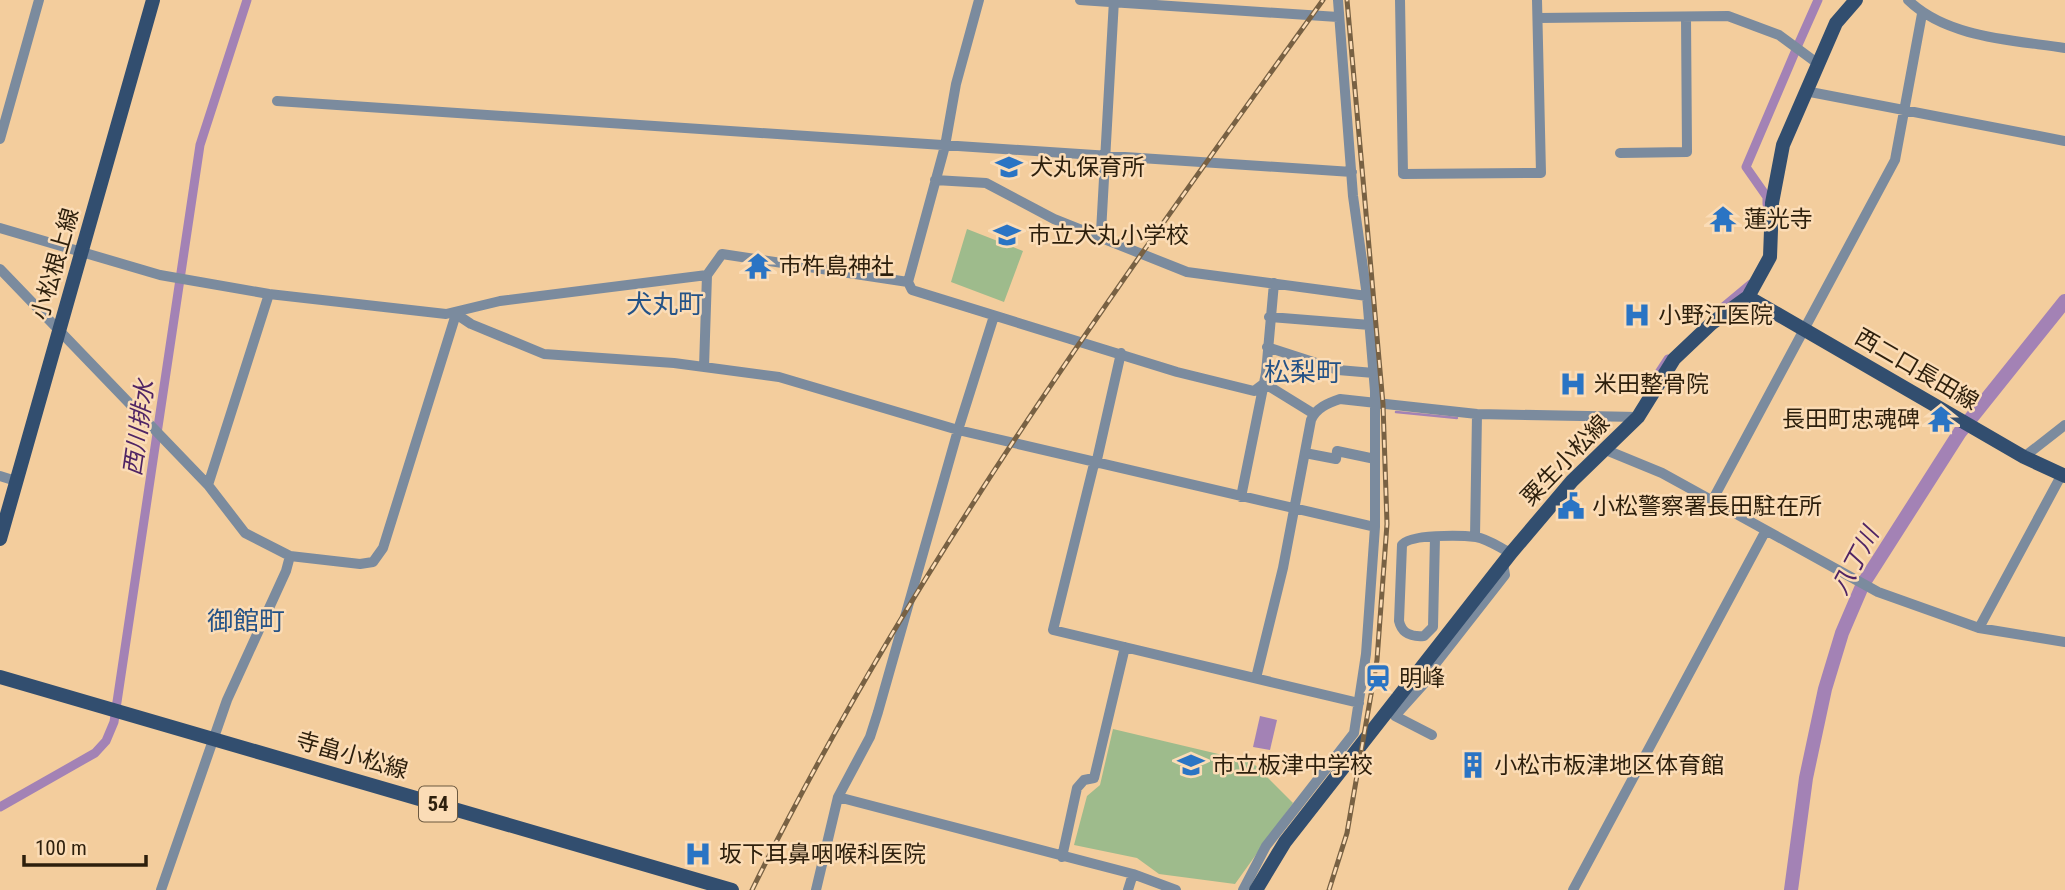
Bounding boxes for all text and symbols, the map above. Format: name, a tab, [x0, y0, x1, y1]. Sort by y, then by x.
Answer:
school or university icon: 犬丸保育所	[994, 152, 1024, 182]
place label: 犬丸保育所	[1030, 154, 1145, 181]
temple icon: 蓮光寺	[1708, 204, 1738, 234]
street label: 小松根上線	[27, 205, 84, 323]
place label: 蓮光寺	[1744, 206, 1813, 233]
school or university icon: 市立犬丸小学校	[992, 220, 1022, 250]
place label: 市立犬丸小学校	[1028, 222, 1189, 249]
temple icon: 市杵島神社	[743, 251, 773, 281]
place label: 市杵島神社	[779, 253, 894, 280]
district label: 犬丸町	[626, 289, 704, 319]
hospital icon: 小野江医院	[1622, 300, 1652, 330]
place label: 小野江医院	[1658, 302, 1773, 329]
street label: 西二口長田線	[1850, 323, 1983, 416]
district label: 松梨町	[1264, 357, 1342, 387]
hospital icon: 米田整骨院	[1558, 369, 1588, 399]
place label: 米田整骨院	[1594, 371, 1709, 398]
water label: 西川排水	[118, 376, 160, 477]
temple icon: 長田町忠魂碑	[1926, 404, 1956, 434]
place label: 長田町忠魂碑	[1782, 406, 1920, 433]
street label: 粟生小松線	[1516, 410, 1615, 511]
public building icon: 小松警察署長田駐在所	[1556, 491, 1586, 521]
place label: 小松警察署長田駐在所	[1592, 493, 1822, 520]
water label: 八丁川	[1826, 520, 1886, 599]
district label: 御館町	[207, 606, 285, 636]
station icon: 明峰	[1363, 663, 1393, 693]
place label: 明峰	[1399, 665, 1445, 692]
street label: 寺畠小松線	[293, 727, 411, 784]
school or university icon: 市立板津中学校	[1176, 750, 1206, 780]
building icon: 小松市板津地区体育館	[1458, 750, 1488, 780]
place label: 市立板津中学校	[1212, 752, 1373, 779]
place label: 小松市板津地区体育館	[1494, 752, 1724, 779]
road number: 54	[419, 786, 457, 822]
scale bar	[24, 824, 147, 868]
text: 100 m	[35, 836, 87, 860]
hospital icon: 坂下耳鼻咽喉科医院	[683, 839, 713, 869]
place label: 坂下耳鼻咽喉科医院	[719, 841, 926, 868]

